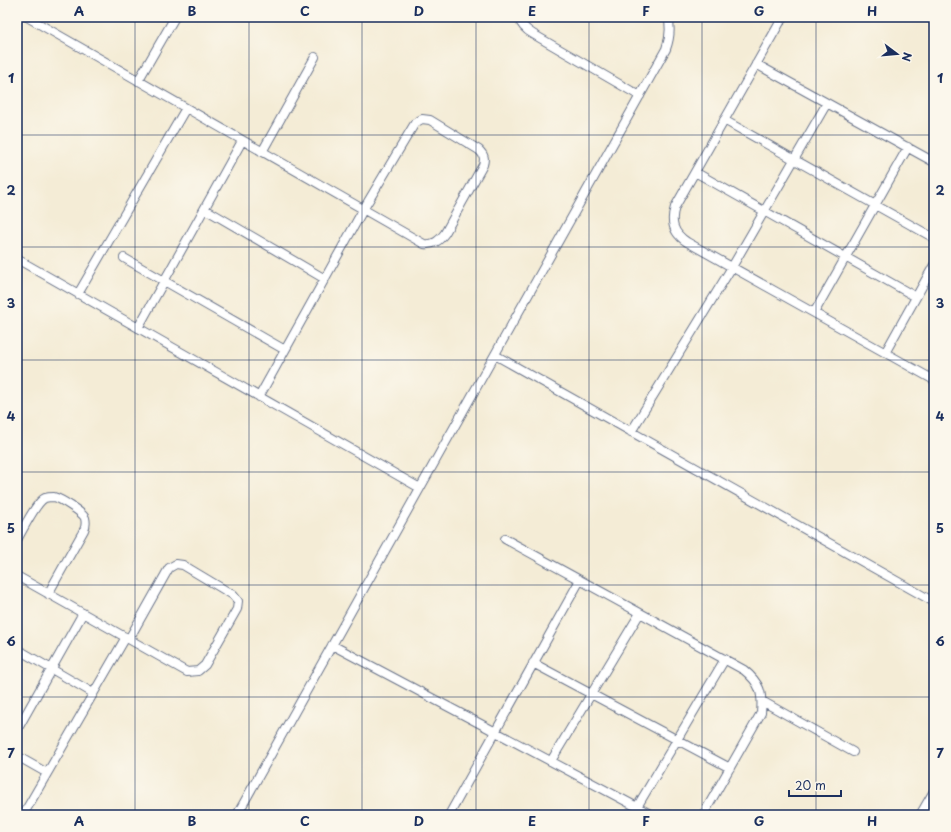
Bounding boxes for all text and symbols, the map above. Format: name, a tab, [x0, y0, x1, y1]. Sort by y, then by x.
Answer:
text: A	[74, 1, 84, 20]
text: B	[188, 1, 197, 20]
text: C	[300, 1, 310, 20]
text: D	[414, 1, 424, 20]
text: E	[528, 1, 536, 20]
text: F	[642, 1, 650, 20]
text: G	[754, 1, 764, 20]
text: H	[867, 1, 877, 20]
north arrow	[877, 34, 917, 74]
text: N	[898, 50, 916, 64]
text: 1	[8, 68, 14, 87]
text: 1	[937, 68, 943, 87]
text: 2	[6, 180, 16, 199]
text: 2	[935, 180, 945, 199]
text: 3	[7, 293, 16, 312]
text: 3	[936, 293, 945, 312]
text: 4	[7, 406, 16, 425]
text: 4	[936, 406, 945, 425]
text: 5	[7, 518, 15, 537]
text: 5	[936, 518, 944, 537]
text: 6	[6, 631, 16, 650]
text: 6	[935, 631, 945, 650]
text: 7	[7, 743, 15, 762]
text: 7	[936, 743, 944, 762]
scale bar	[789, 772, 841, 798]
text: 20 m	[795, 776, 826, 794]
text: A	[74, 811, 84, 830]
text: B	[188, 811, 197, 830]
text: C	[300, 811, 310, 830]
text: D	[414, 811, 424, 830]
text: E	[528, 811, 536, 830]
text: F	[642, 811, 650, 830]
text: G	[754, 811, 764, 830]
text: H	[867, 811, 877, 830]

